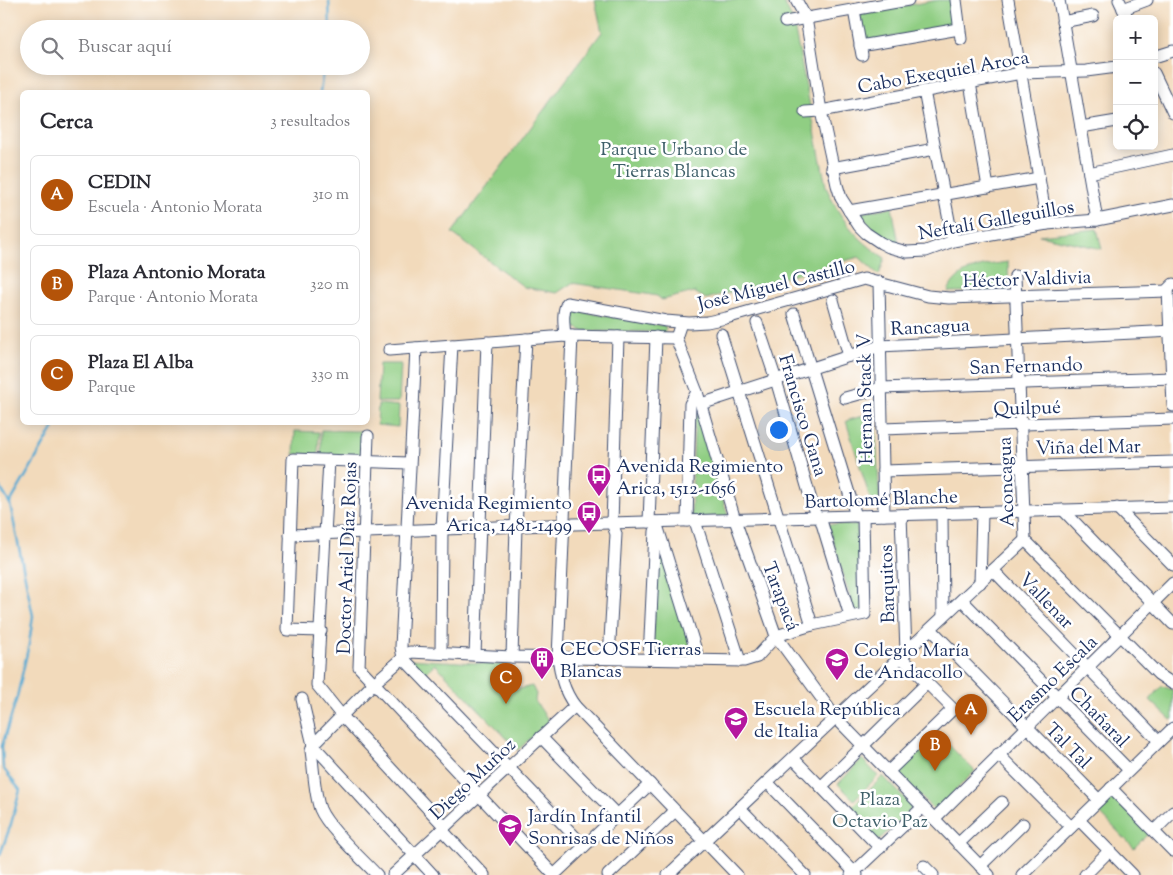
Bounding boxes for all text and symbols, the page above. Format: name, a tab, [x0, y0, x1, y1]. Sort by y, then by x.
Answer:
map controls	[1113, 15, 1158, 150]
button: +	[1113, 15, 1158, 60]
search box	[20, 20, 370, 75]
icon: search	[38, 34, 66, 62]
text: Buscar aquí	[78, 34, 172, 61]
street label: Cabo Exequiel Aroca	[856, 45, 1032, 102]
button: −	[1113, 60, 1158, 105]
button: locate	[1113, 105, 1158, 150]
text: Cerca	[40, 108, 93, 138]
text: 3 resultados	[270, 111, 350, 134]
park label: Parque Urbano de Tierras Blancas	[601, 137, 748, 186]
text: CEDIN	[88, 170, 151, 197]
text: A	[51, 184, 64, 207]
text: 310 m	[312, 184, 349, 207]
street label: Neftalí Galleguillos	[916, 194, 1076, 248]
text: Escuela · Antonio Morata	[88, 197, 262, 220]
street label: José Miguel Castillo	[694, 254, 858, 319]
text: Plaza Antonio Morata	[88, 260, 266, 287]
street label: Héctor Valdivia	[962, 265, 1092, 296]
text: B	[52, 274, 62, 297]
text: 320 m	[310, 274, 349, 297]
text: Parque · Antonio Morata	[88, 287, 258, 310]
street label: Rancagua	[890, 313, 971, 344]
street label: Hernan Stack V	[852, 333, 881, 465]
text: Plaza El Alba	[88, 350, 194, 377]
street label: Francisco Gana	[770, 352, 833, 480]
street label: San Fernando	[969, 352, 1083, 383]
text: C	[51, 364, 63, 387]
text: 330 m	[311, 364, 349, 387]
text: Parque	[88, 377, 135, 400]
street label: Quilpué	[993, 395, 1062, 424]
your location	[766, 417, 792, 443]
street label: Viña del Mar	[1035, 434, 1141, 463]
street label: Aconcagua	[992, 436, 1023, 528]
place label: Avenida Regimiento Arica, 1512-1656	[616, 454, 783, 503]
street label: Doctor Ariel Díaz Rojas	[332, 461, 365, 655]
bus stop icon: Avenida Regimiento Arica, 1512-1656	[586, 463, 612, 497]
street label: Bartolomé Blanche	[804, 484, 958, 517]
place label: Avenida Regimiento Arica, 1481-1499	[405, 491, 572, 540]
bus stop icon: Avenida Regimiento Arica, 1481-1499	[576, 500, 602, 534]
street label: Barquitos	[874, 544, 903, 624]
street label: Tarapacá	[754, 558, 805, 636]
street label: Vallenar	[1011, 568, 1079, 636]
street label: Erasmo Escala	[1003, 630, 1105, 730]
place label: CECOSF Tierras Blancas	[560, 637, 701, 686]
place label: Colegio María de Andacollo	[854, 638, 970, 687]
building icon: CECOSF Tierras Blancas	[529, 646, 555, 680]
school or university icon: Colegio María de Andacollo	[824, 647, 850, 681]
pin: C	[490, 663, 522, 704]
street label: Chañaral	[1062, 681, 1134, 755]
pin: A	[955, 694, 987, 735]
place label: Escuela República de Italia	[754, 697, 901, 746]
school or university icon: Escuela República de Italia	[723, 706, 749, 740]
street label: Tal Tal	[1038, 718, 1096, 776]
pin: B	[919, 730, 951, 771]
street label: Diego Muñoz	[424, 733, 523, 827]
park label: Plaza Octavio Paz	[832, 787, 928, 836]
place label: Jardín Infantil Sonrisas de Niños	[527, 804, 674, 853]
school or university icon: Jardín Infantil Sonrisas de Niños	[497, 813, 523, 847]

